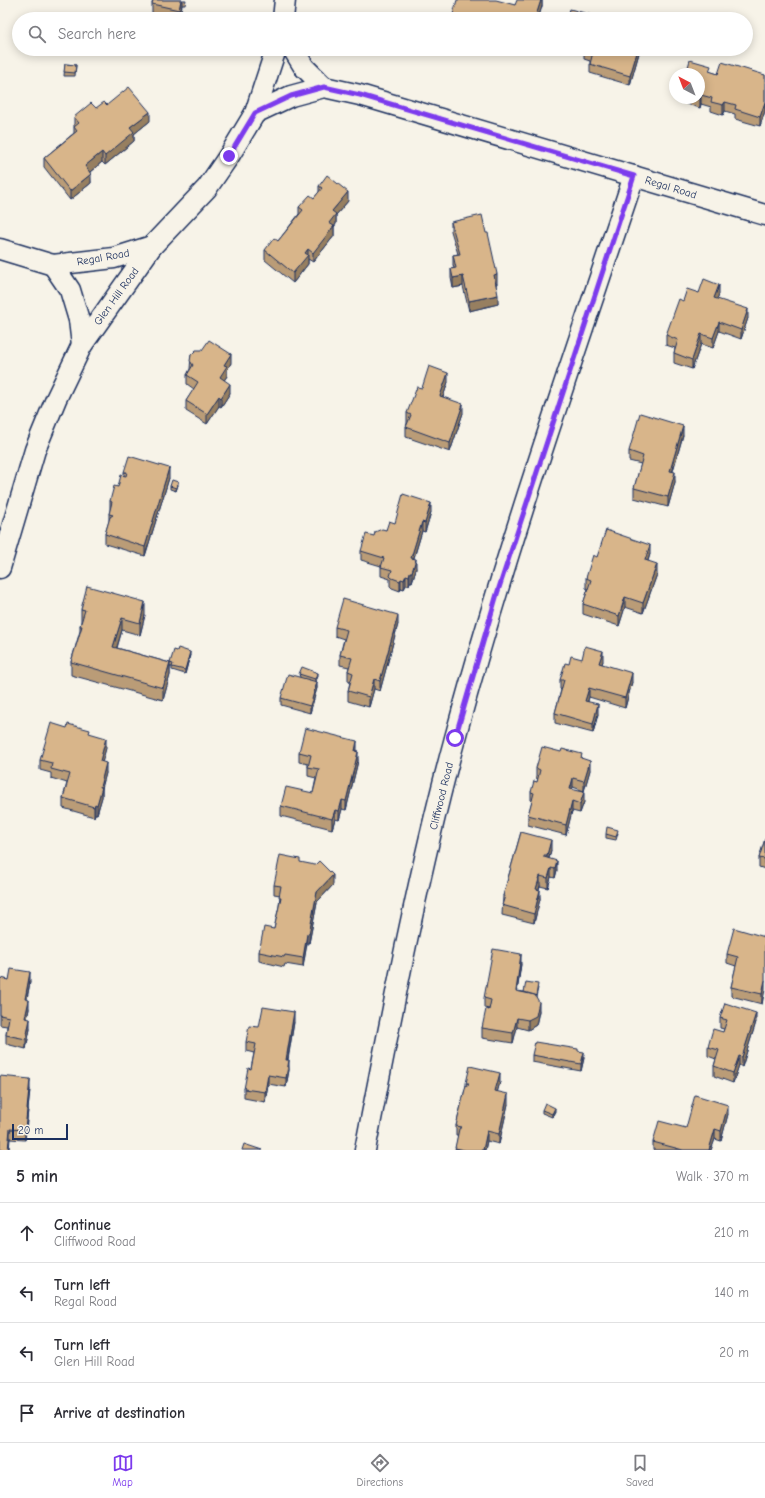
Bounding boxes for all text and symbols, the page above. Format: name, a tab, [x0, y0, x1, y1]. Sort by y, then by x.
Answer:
search box	[12, 12, 753, 56]
icon: search	[26, 23, 48, 45]
text: Search here	[58, 25, 136, 43]
north arrow	[669, 68, 705, 104]
route end	[220, 147, 238, 165]
street label: Regal Road	[643, 173, 698, 202]
street label: Regal Road	[76, 246, 131, 269]
street label: Glen Hill Road	[91, 265, 142, 328]
route start	[446, 729, 464, 747]
street label: Cliffwood Road	[427, 761, 456, 831]
scale bar	[12, 1122, 68, 1141]
text: 20 m	[18, 1124, 43, 1137]
text: 5 min	[16, 1167, 58, 1186]
text: Walk · 370 m	[676, 1169, 749, 1184]
text: Continue	[54, 1216, 111, 1234]
icon: ahead	[16, 1222, 38, 1244]
text: 210 m	[714, 1225, 749, 1240]
text: Cliffwood Road	[54, 1234, 136, 1249]
text: Turn left	[54, 1276, 110, 1294]
icon: left	[16, 1282, 38, 1304]
text: 140 m	[715, 1285, 749, 1300]
text: Regal Road	[54, 1294, 117, 1309]
text: Turn left	[54, 1336, 110, 1354]
icon: left	[16, 1342, 38, 1364]
text: 20 m	[719, 1345, 749, 1360]
text: Glen Hill Road	[54, 1354, 135, 1369]
icon: arrive	[16, 1402, 38, 1424]
text: Arrive at destination	[54, 1404, 185, 1422]
tab: Map	[112, 1452, 134, 1489]
tab: Directions	[357, 1452, 403, 1489]
tab: Saved	[626, 1452, 653, 1489]

